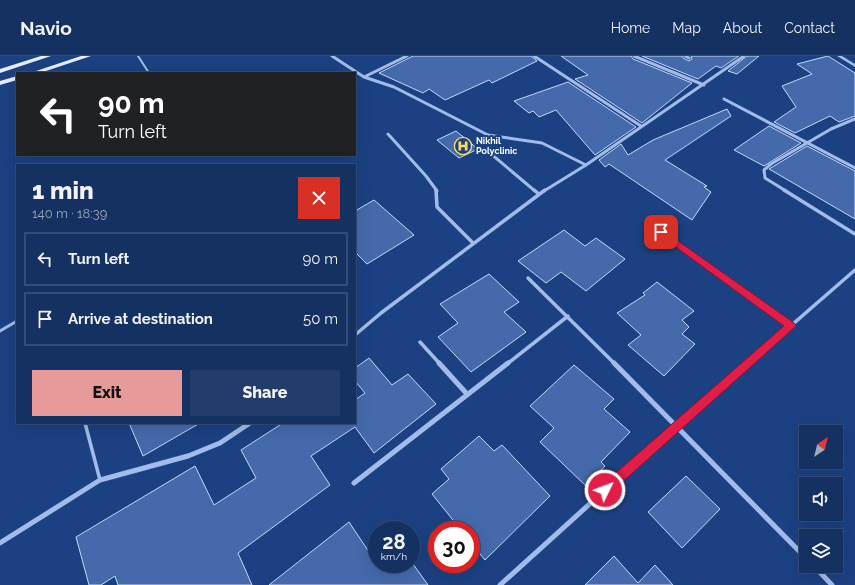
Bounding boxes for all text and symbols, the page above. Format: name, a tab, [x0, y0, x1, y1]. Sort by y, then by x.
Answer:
text: Navio	[20, 17, 72, 39]
text: Home	[611, 20, 650, 36]
text: Map	[672, 20, 701, 36]
text: About	[723, 20, 762, 36]
text: Contact	[784, 20, 835, 36]
text: 90 m	[98, 87, 164, 120]
icon: left	[32, 88, 84, 140]
text: Turn left	[98, 121, 167, 142]
hospital icon: Nikhil Polyclinic	[453, 136, 473, 156]
place label: Nikhil Polyclinic	[476, 136, 517, 156]
text: 1 min	[32, 176, 94, 205]
button: close	[298, 177, 340, 219]
text: 140 m · 18:39	[32, 206, 107, 221]
pin	[644, 215, 678, 249]
icon: arrive	[650, 221, 672, 243]
icon: left	[34, 248, 56, 270]
text: Turn left	[68, 250, 129, 268]
text: 90 m	[302, 250, 338, 268]
icon: arrive	[34, 308, 56, 330]
text: Arrive at destination	[68, 310, 213, 328]
text: 50 m	[303, 310, 338, 328]
button: Exit	[32, 370, 182, 416]
button: Share	[190, 370, 340, 416]
north arrow	[799, 425, 843, 469]
map controls	[799, 425, 843, 573]
position arrow	[584, 469, 626, 511]
button: sound	[799, 477, 843, 521]
speed limit sign: 30	[428, 521, 480, 573]
button: layers	[799, 529, 843, 573]
text: 28	[382, 530, 406, 554]
text: km/h	[381, 551, 407, 562]

